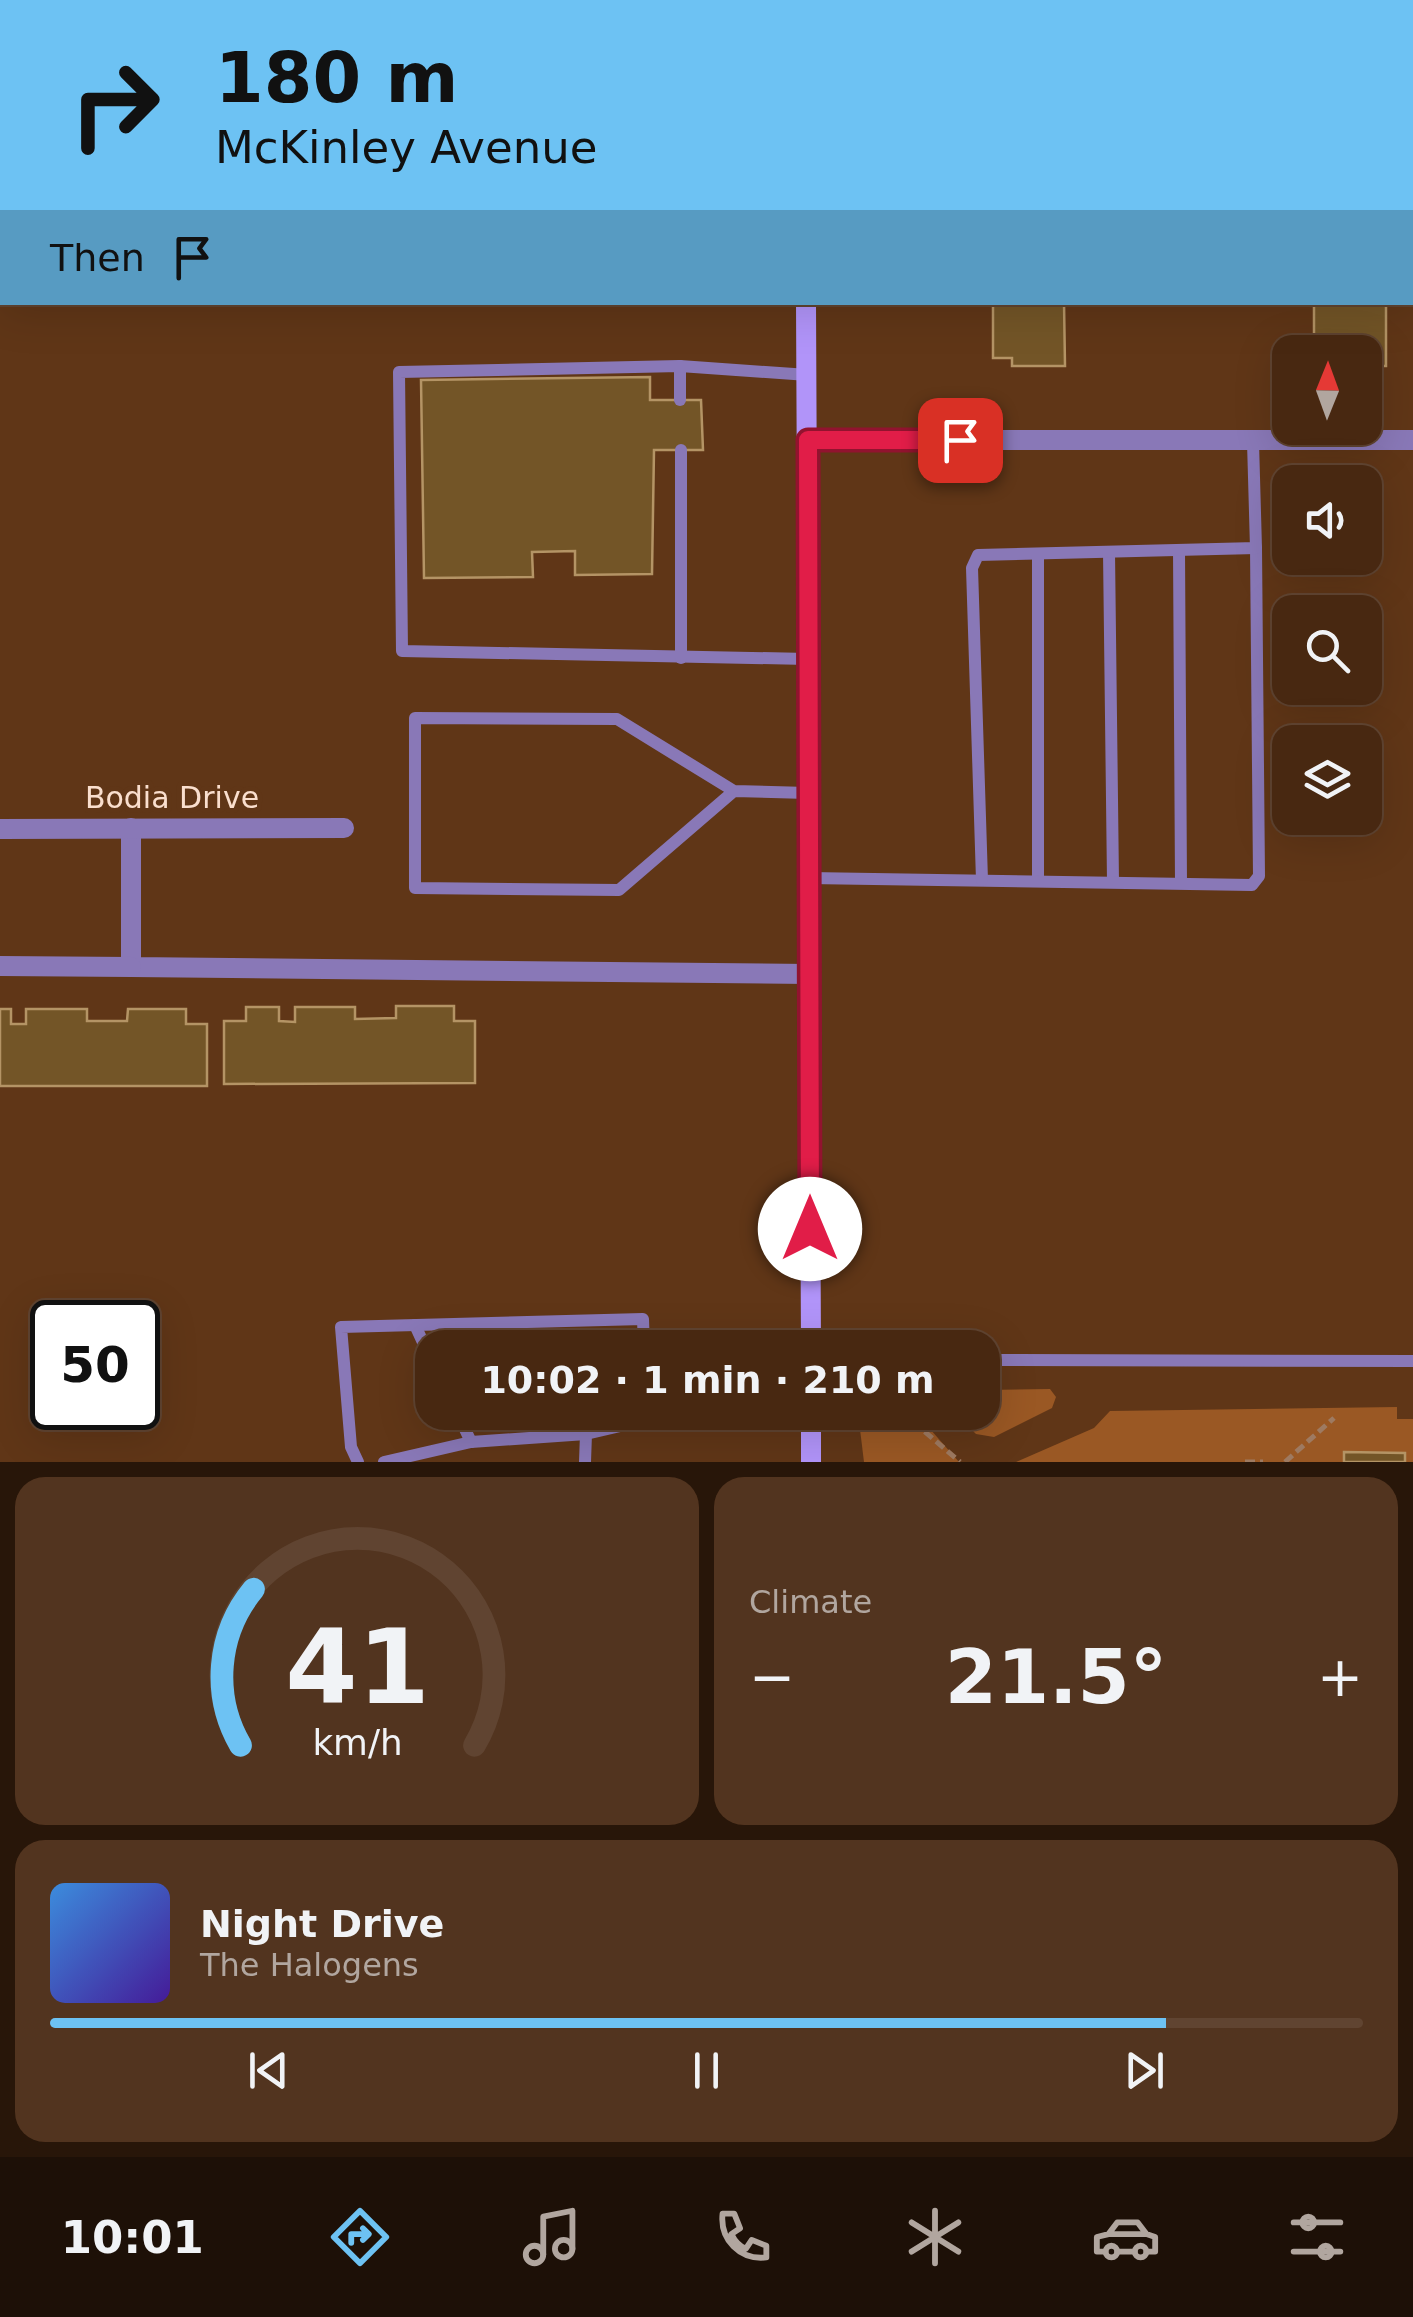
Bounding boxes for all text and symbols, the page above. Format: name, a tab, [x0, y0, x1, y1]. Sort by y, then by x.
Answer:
text: 180 m	[215, 37, 458, 119]
icon: right	[50, 40, 180, 170]
text: McKinley Avenue	[215, 121, 597, 174]
icon: arrive	[165, 230, 220, 285]
text: Then	[50, 236, 145, 280]
north arrow	[1272, 335, 1382, 445]
map controls	[1272, 335, 1382, 835]
pin	[918, 398, 1003, 483]
icon: arrive	[933, 413, 988, 468]
button: sound	[1272, 465, 1382, 575]
button: search	[1272, 595, 1382, 705]
button: layers	[1272, 725, 1382, 835]
street label: Bodia Drive	[85, 780, 259, 815]
position arrow	[758, 1177, 862, 1281]
speed limit sign: 50	[30, 1300, 160, 1430]
text: 10:02 · 1 min · 210 m	[480, 1358, 935, 1402]
text: Climate	[749, 1583, 872, 1621]
text: 41	[285, 1606, 429, 1728]
text: 21.5°	[945, 1633, 1167, 1721]
text: −	[749, 1645, 795, 1709]
text: +	[1317, 1645, 1363, 1709]
text: km/h	[312, 1722, 402, 1763]
text: Night Drive	[200, 1902, 444, 1946]
text: The Halogens	[200, 1946, 419, 1984]
icon: previous	[241, 2043, 296, 2098]
icon: pause	[679, 2043, 734, 2098]
icon: next	[1117, 2043, 1172, 2098]
icon: directions	[325, 2202, 395, 2272]
icon: music	[517, 2202, 587, 2272]
icon: phone	[708, 2202, 778, 2272]
icon: climate	[900, 2202, 970, 2272]
icon: car	[1091, 2202, 1161, 2272]
icon: filters	[1282, 2202, 1352, 2272]
text: 10:01	[61, 2211, 204, 2264]

